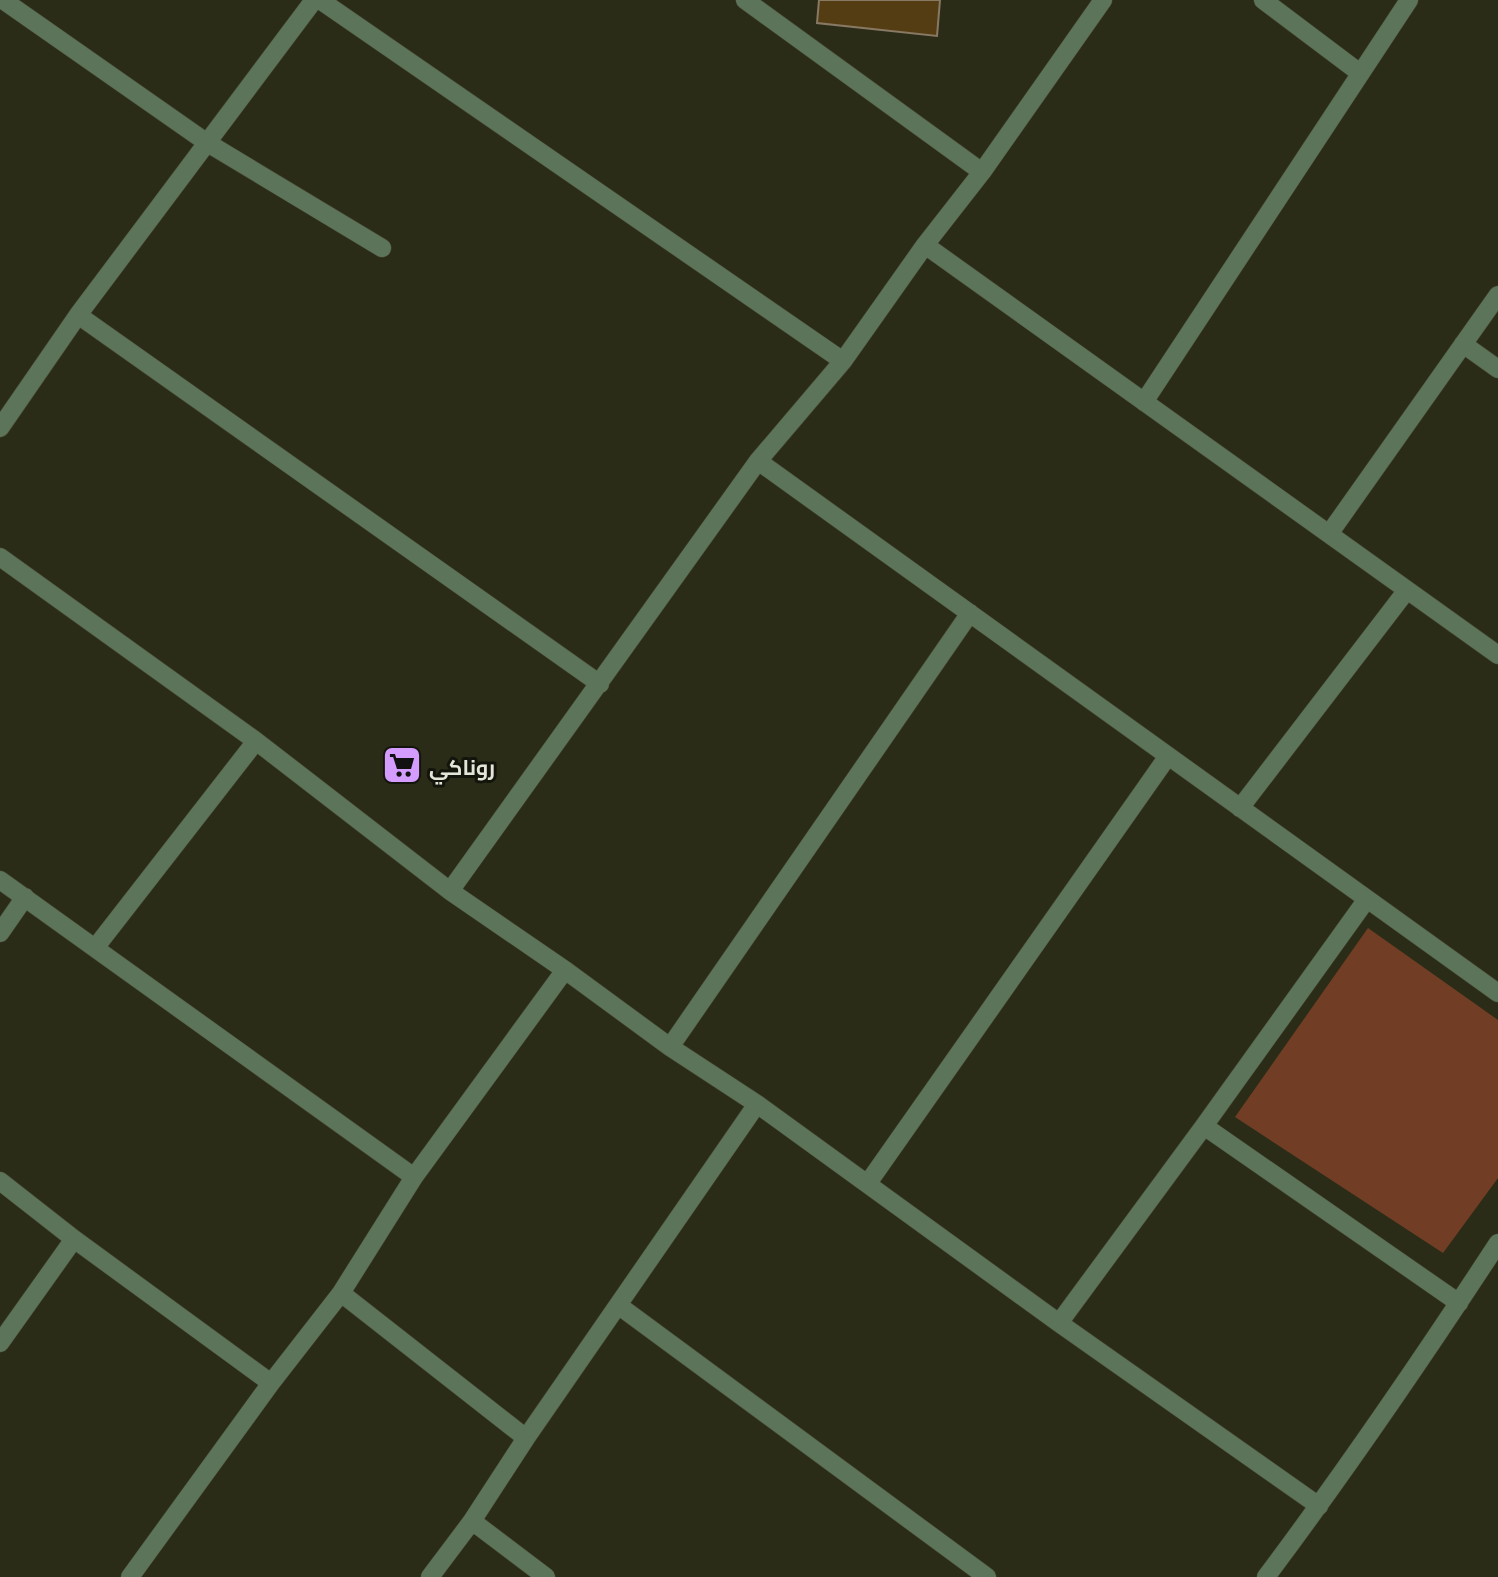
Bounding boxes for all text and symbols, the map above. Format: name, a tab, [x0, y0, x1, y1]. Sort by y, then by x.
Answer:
supermarket icon: روناكي	[381, 744, 423, 786]
place label: روناكي	[429, 750, 495, 785]

